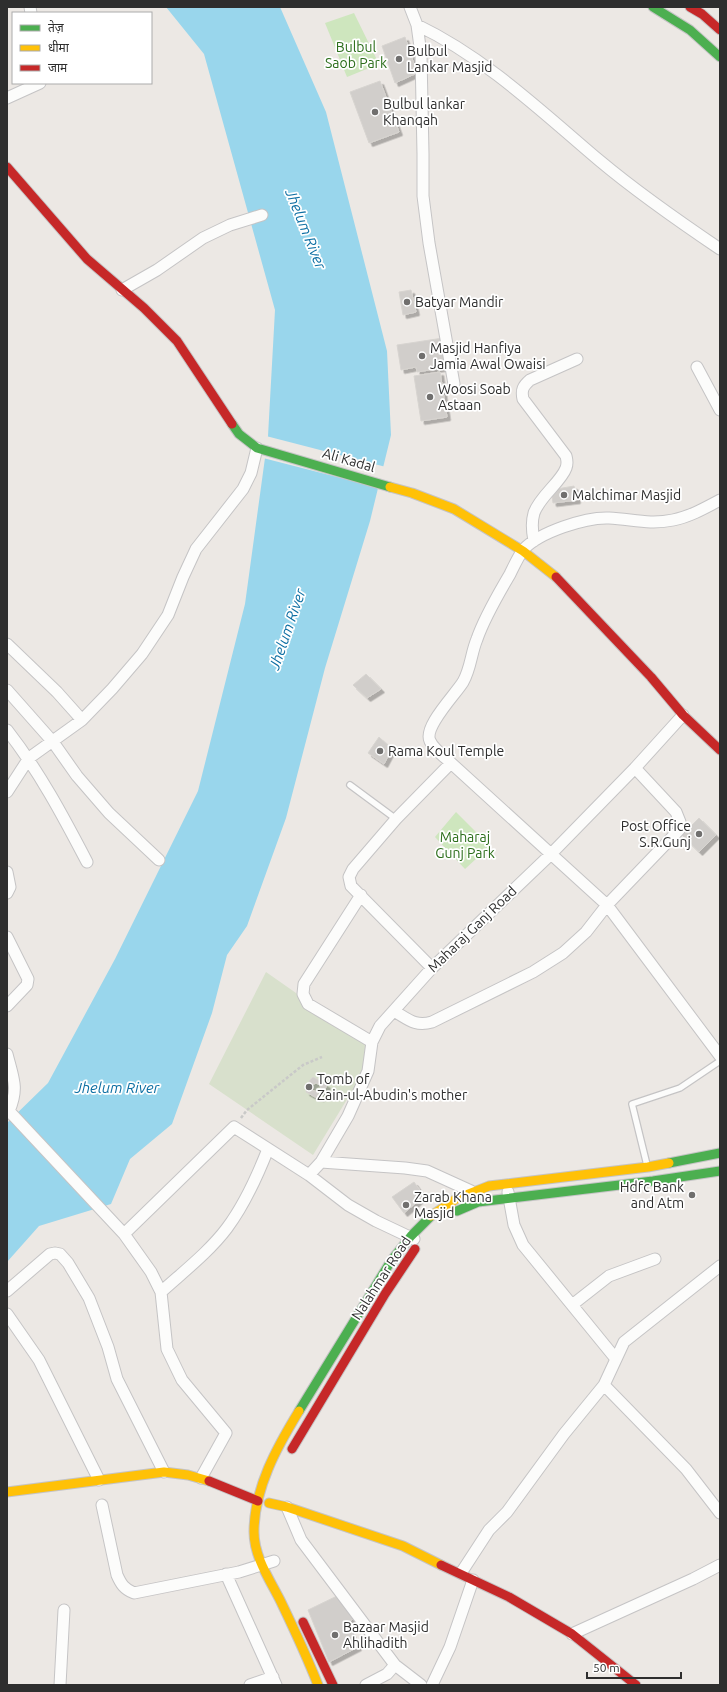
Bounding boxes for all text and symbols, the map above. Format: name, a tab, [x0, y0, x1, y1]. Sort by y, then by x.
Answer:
legend	[12, 12, 152, 84]
text: तेज़	[48, 20, 65, 34]
park label: Bulbul Saob Park	[325, 39, 387, 71]
text: धीमा	[48, 40, 70, 54]
place label: Bulbul Lankar Masjid	[407, 43, 493, 75]
marker: Bulbul Lankar Masjid	[394, 54, 404, 64]
text: जाम	[48, 61, 68, 74]
place label: Bulbul lankar Khanqah	[383, 96, 466, 128]
marker: Bulbul lankar Khanqah	[370, 107, 380, 117]
water label: Jhelum River	[282, 186, 330, 273]
place label: Batyar Mandir	[415, 294, 504, 310]
marker: Batyar Mandir	[402, 297, 412, 307]
place label: Masjid Hanfiya Jamia Awal Owaisi	[430, 340, 546, 372]
marker: Masjid Hanfiya Jamia Awal Owaisi	[417, 351, 427, 361]
place label: Woosi Soab Astaan	[438, 381, 511, 413]
marker: Woosi Soab Astaan	[425, 392, 435, 402]
street label: Ali Kadal	[321, 445, 378, 475]
place label: Malchimar Masjid	[572, 487, 681, 503]
marker: Malchimar Masjid	[559, 490, 569, 500]
water label: Jhelum River	[265, 585, 309, 673]
place label: Rama Koul Temple	[388, 743, 504, 759]
marker: Rama Koul Temple	[375, 746, 385, 756]
place label: Post Office S.R.Gunj	[621, 818, 691, 850]
park label: Maharaj Gunj Park	[435, 829, 495, 861]
marker: Post Office S.R.Gunj	[694, 829, 704, 839]
street label: Maharaj Ganj Road	[424, 883, 520, 975]
place label: Tomb of Zain-ul-Abudin's mother	[317, 1071, 468, 1103]
water label: Jhelum River	[74, 1079, 161, 1096]
marker: Tomb of Zain-ul-Abudin's mother	[304, 1082, 314, 1092]
place label: Hdfc Bank and Atm	[620, 1179, 684, 1211]
place label: Zarab Khana Masjid	[414, 1189, 492, 1221]
marker: Hdfc Bank and Atm	[687, 1190, 697, 1200]
marker: Zarab Khana Masjid	[401, 1200, 411, 1210]
street label: Nalahmar Road	[348, 1233, 414, 1323]
place label: Bazaar Masjid Ahlihadith	[343, 1619, 429, 1651]
marker: Bazaar Masjid Ahlihadith	[330, 1630, 340, 1640]
scale bar	[587, 1654, 681, 1680]
text: 50 m	[593, 1661, 620, 1674]

